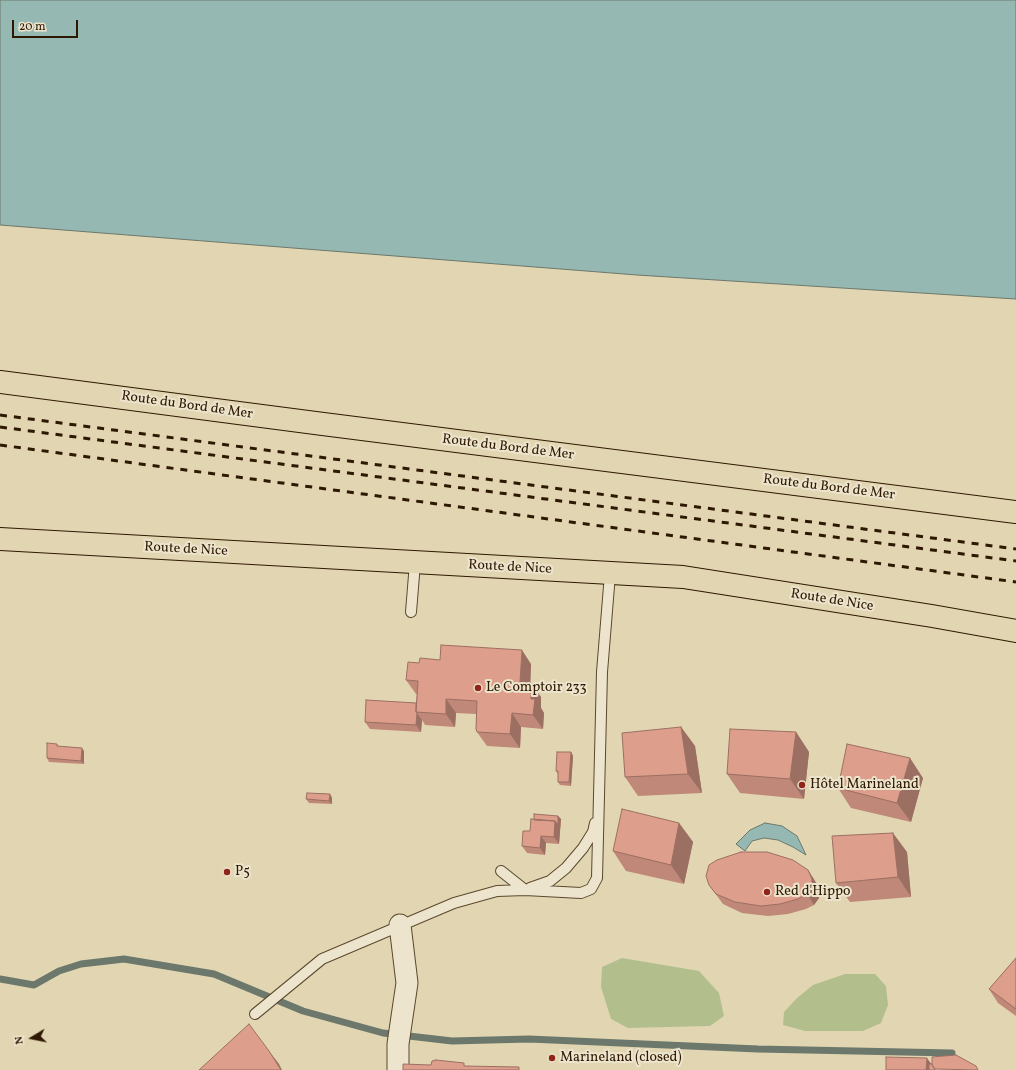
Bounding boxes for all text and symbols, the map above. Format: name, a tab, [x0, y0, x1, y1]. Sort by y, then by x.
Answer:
scale bar	[14, 12, 80, 38]
text: 20 m	[19, 19, 46, 35]
street label: Route du Bord de Mer	[120, 388, 254, 424]
street label: Route du Bord de Mer	[441, 432, 575, 464]
street label: Route du Bord de Mer	[762, 472, 896, 504]
street label: Route de Nice	[144, 539, 228, 561]
street label: Route de Nice	[468, 557, 552, 579]
street label: Route de Nice	[789, 586, 875, 616]
place label: Le Comptoir 233	[486, 680, 587, 696]
marker: Le Comptoir 233	[473, 683, 483, 693]
place label: Hôtel Marineland	[810, 777, 919, 793]
marker: Hôtel Marineland	[797, 780, 807, 790]
place label: P5	[235, 864, 250, 880]
marker: P5	[222, 867, 232, 877]
place label: Red d'Hippo	[775, 884, 850, 900]
marker: Red d'Hippo	[762, 887, 772, 897]
north arrow	[12, 1018, 52, 1058]
text: N	[12, 1035, 28, 1045]
place label: Marineland (closed)	[560, 1050, 682, 1066]
marker: Marineland (closed)	[547, 1053, 557, 1063]

